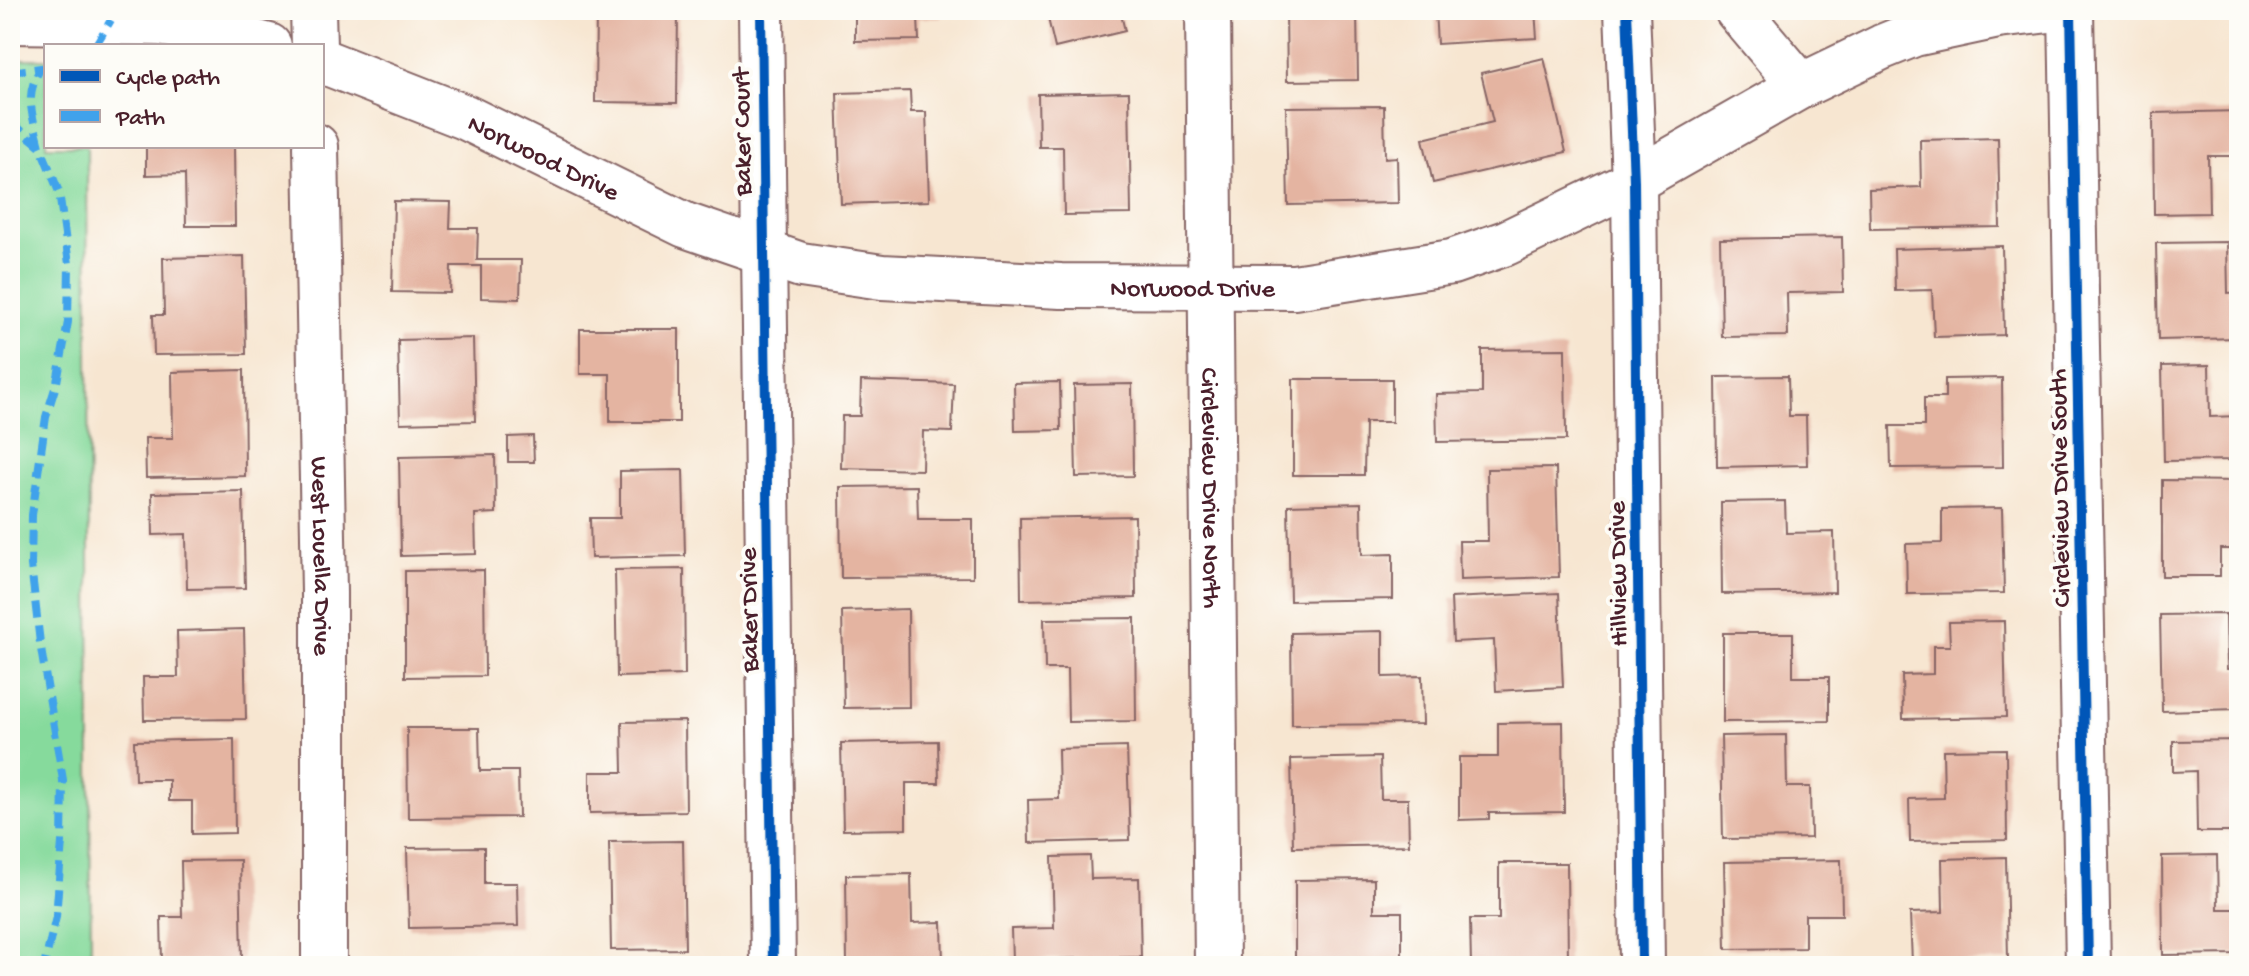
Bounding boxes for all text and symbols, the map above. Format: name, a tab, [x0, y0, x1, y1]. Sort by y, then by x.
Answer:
legend	[44, 44, 324, 148]
text: Cycle path	[116, 65, 220, 94]
street label: Baker Court	[728, 65, 761, 197]
text: Path	[115, 105, 165, 134]
street label: Norwood Drive	[462, 110, 624, 211]
street label: Norwood Drive	[1110, 275, 1276, 307]
street label: Circleview Drive North	[1191, 367, 1225, 609]
street label: Circleview Drive South	[2045, 368, 2080, 608]
street label: West Louella Drive	[302, 456, 335, 656]
street label: Hillview Drive	[1604, 500, 1637, 647]
street label: Baker Drive	[735, 547, 768, 674]

